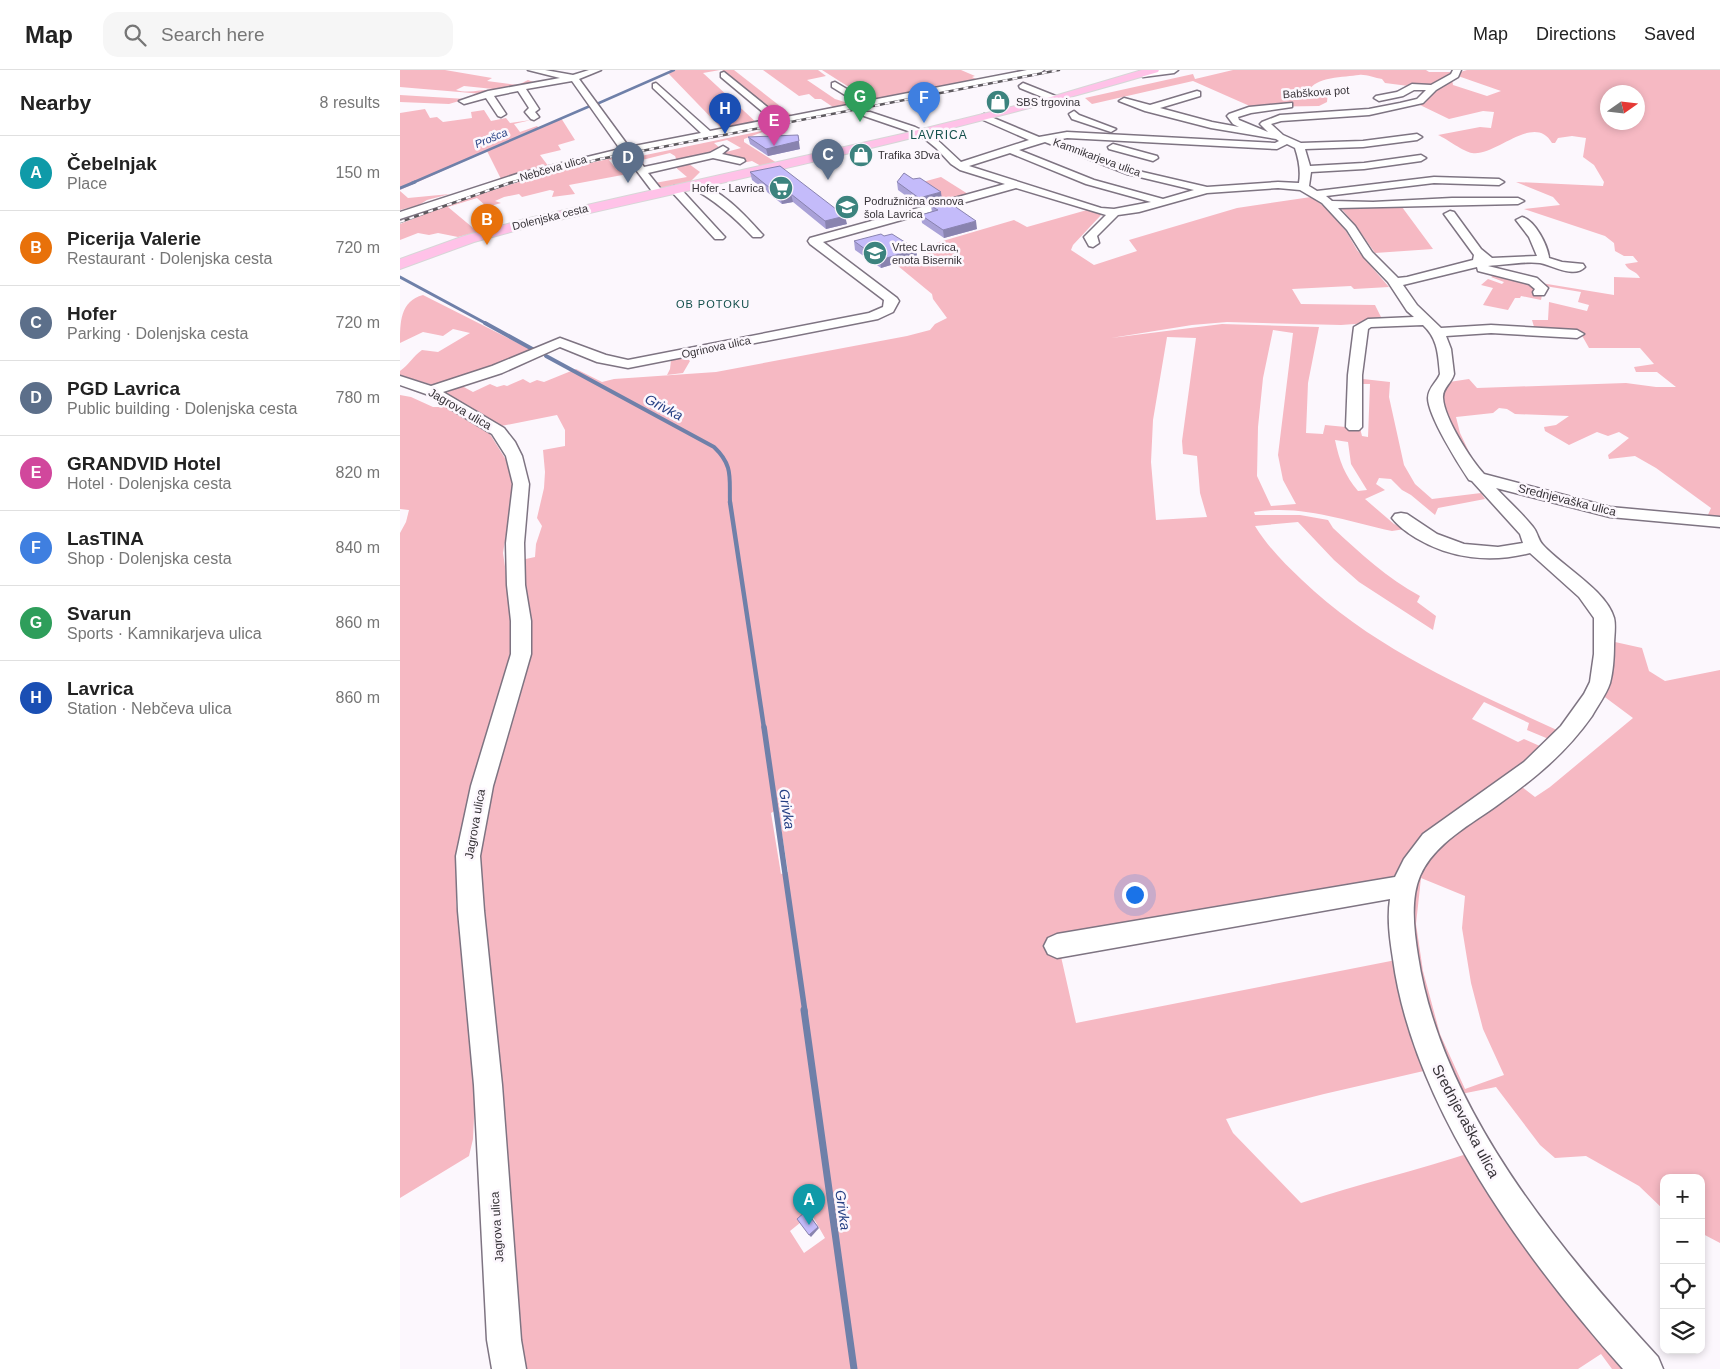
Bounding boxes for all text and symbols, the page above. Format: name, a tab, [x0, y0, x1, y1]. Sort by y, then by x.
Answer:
search box	[103, 12, 453, 57]
text: Map	[25, 21, 73, 48]
icon: search	[121, 21, 149, 49]
text: Search here	[161, 24, 265, 45]
text: Map	[1473, 24, 1508, 44]
text: Directions	[1536, 24, 1616, 44]
text: Saved	[1644, 24, 1695, 44]
pin: G	[844, 81, 876, 122]
pin: F	[908, 82, 940, 123]
street label: Babškova pot	[1282, 84, 1350, 100]
north arrow	[1600, 85, 1645, 130]
shop icon: SBS trgovina	[985, 89, 1011, 115]
text: Nearby	[20, 91, 91, 114]
pin: H	[709, 93, 741, 134]
text: 8 results	[320, 94, 380, 111]
place label: SBS trgovina	[1016, 96, 1081, 108]
pin: E	[758, 105, 790, 146]
water label: Prošca	[473, 126, 509, 150]
district label: LAVRICA	[910, 128, 968, 142]
street label: Kamnikarjeva ulica	[1052, 136, 1143, 179]
pin: C	[812, 139, 844, 180]
pin: D	[612, 142, 644, 183]
shop icon: Trafika 3Dva	[848, 142, 874, 168]
place label: Trafika 3Dva	[878, 149, 941, 161]
street label: Nebčeva ulica	[518, 152, 589, 183]
text: Čebelnjak	[67, 153, 157, 174]
text: A	[30, 164, 42, 181]
text: 150 m	[336, 164, 380, 181]
text: Place	[67, 175, 107, 192]
supermarket icon: Hofer - Lavrica	[768, 175, 794, 201]
place label: Hofer - Lavrica	[692, 182, 765, 194]
school or university icon: Podružnična osnova šola Lavrica	[834, 194, 860, 220]
place label: Podružnična osnova šola Lavrica	[864, 195, 965, 220]
street label: Dolenjska cesta	[511, 202, 590, 232]
pin: B	[471, 204, 503, 245]
text: Picerija Valerie	[67, 228, 201, 249]
text: B	[30, 239, 42, 256]
text: 720 m	[336, 239, 380, 256]
school or university icon: Vrtec Lavrica, enota Bisernik	[862, 240, 888, 266]
place label: Vrtec Lavrica, enota Bisernik	[892, 241, 962, 266]
text: Restaurant · Dolenjska cesta	[67, 250, 272, 267]
district label: OB POTOKU	[676, 298, 750, 310]
text: Hofer	[67, 303, 117, 324]
text: C	[30, 314, 42, 331]
text: 720 m	[336, 314, 380, 331]
text: Parking · Dolenjska cesta	[67, 325, 248, 342]
street label: Ogrinova ulica	[680, 334, 752, 360]
text: PGD Lavrica	[67, 378, 180, 399]
street label: Jagrova ulica	[426, 385, 494, 433]
text: D	[30, 389, 42, 406]
text: 780 m	[336, 389, 380, 406]
water label: Grivka	[642, 390, 686, 424]
text: Public building · Dolenjska cesta	[67, 400, 297, 417]
text: GRANDVID Hotel	[67, 453, 221, 474]
text: E	[31, 464, 41, 481]
text: 820 m	[336, 464, 380, 481]
text: Hotel · Dolenjska cesta	[67, 475, 232, 492]
street label: Srednjevaška ulica	[1516, 481, 1618, 519]
text: LasTINA	[67, 528, 144, 549]
text: F	[31, 539, 41, 556]
text: 840 m	[336, 539, 380, 556]
text: Shop · Dolenjska cesta	[67, 550, 232, 567]
text: Svarun	[67, 603, 131, 624]
text: G	[30, 614, 42, 631]
text: 860 m	[336, 614, 380, 631]
text: Sports · Kamnikarjeva ulica	[67, 625, 262, 642]
text: Lavrica	[67, 678, 134, 699]
text: H	[30, 689, 42, 706]
text: 860 m	[336, 689, 380, 706]
text: Station · Nebčeva ulica	[67, 700, 232, 717]
street label: Jagrova ulica	[462, 788, 488, 860]
water label: Grivka	[776, 788, 798, 830]
your location	[1122, 882, 1148, 908]
street label: Srednjevaška ulica	[1429, 1061, 1503, 1181]
map controls	[1660, 1174, 1705, 1354]
button: +	[1660, 1174, 1705, 1219]
pin: A	[793, 1184, 825, 1225]
water label: Grivka	[832, 1189, 854, 1231]
street label: Jagrova ulica	[488, 1191, 506, 1263]
button: −	[1660, 1219, 1705, 1264]
button: locate	[1660, 1264, 1705, 1309]
button: layers	[1660, 1309, 1705, 1354]

